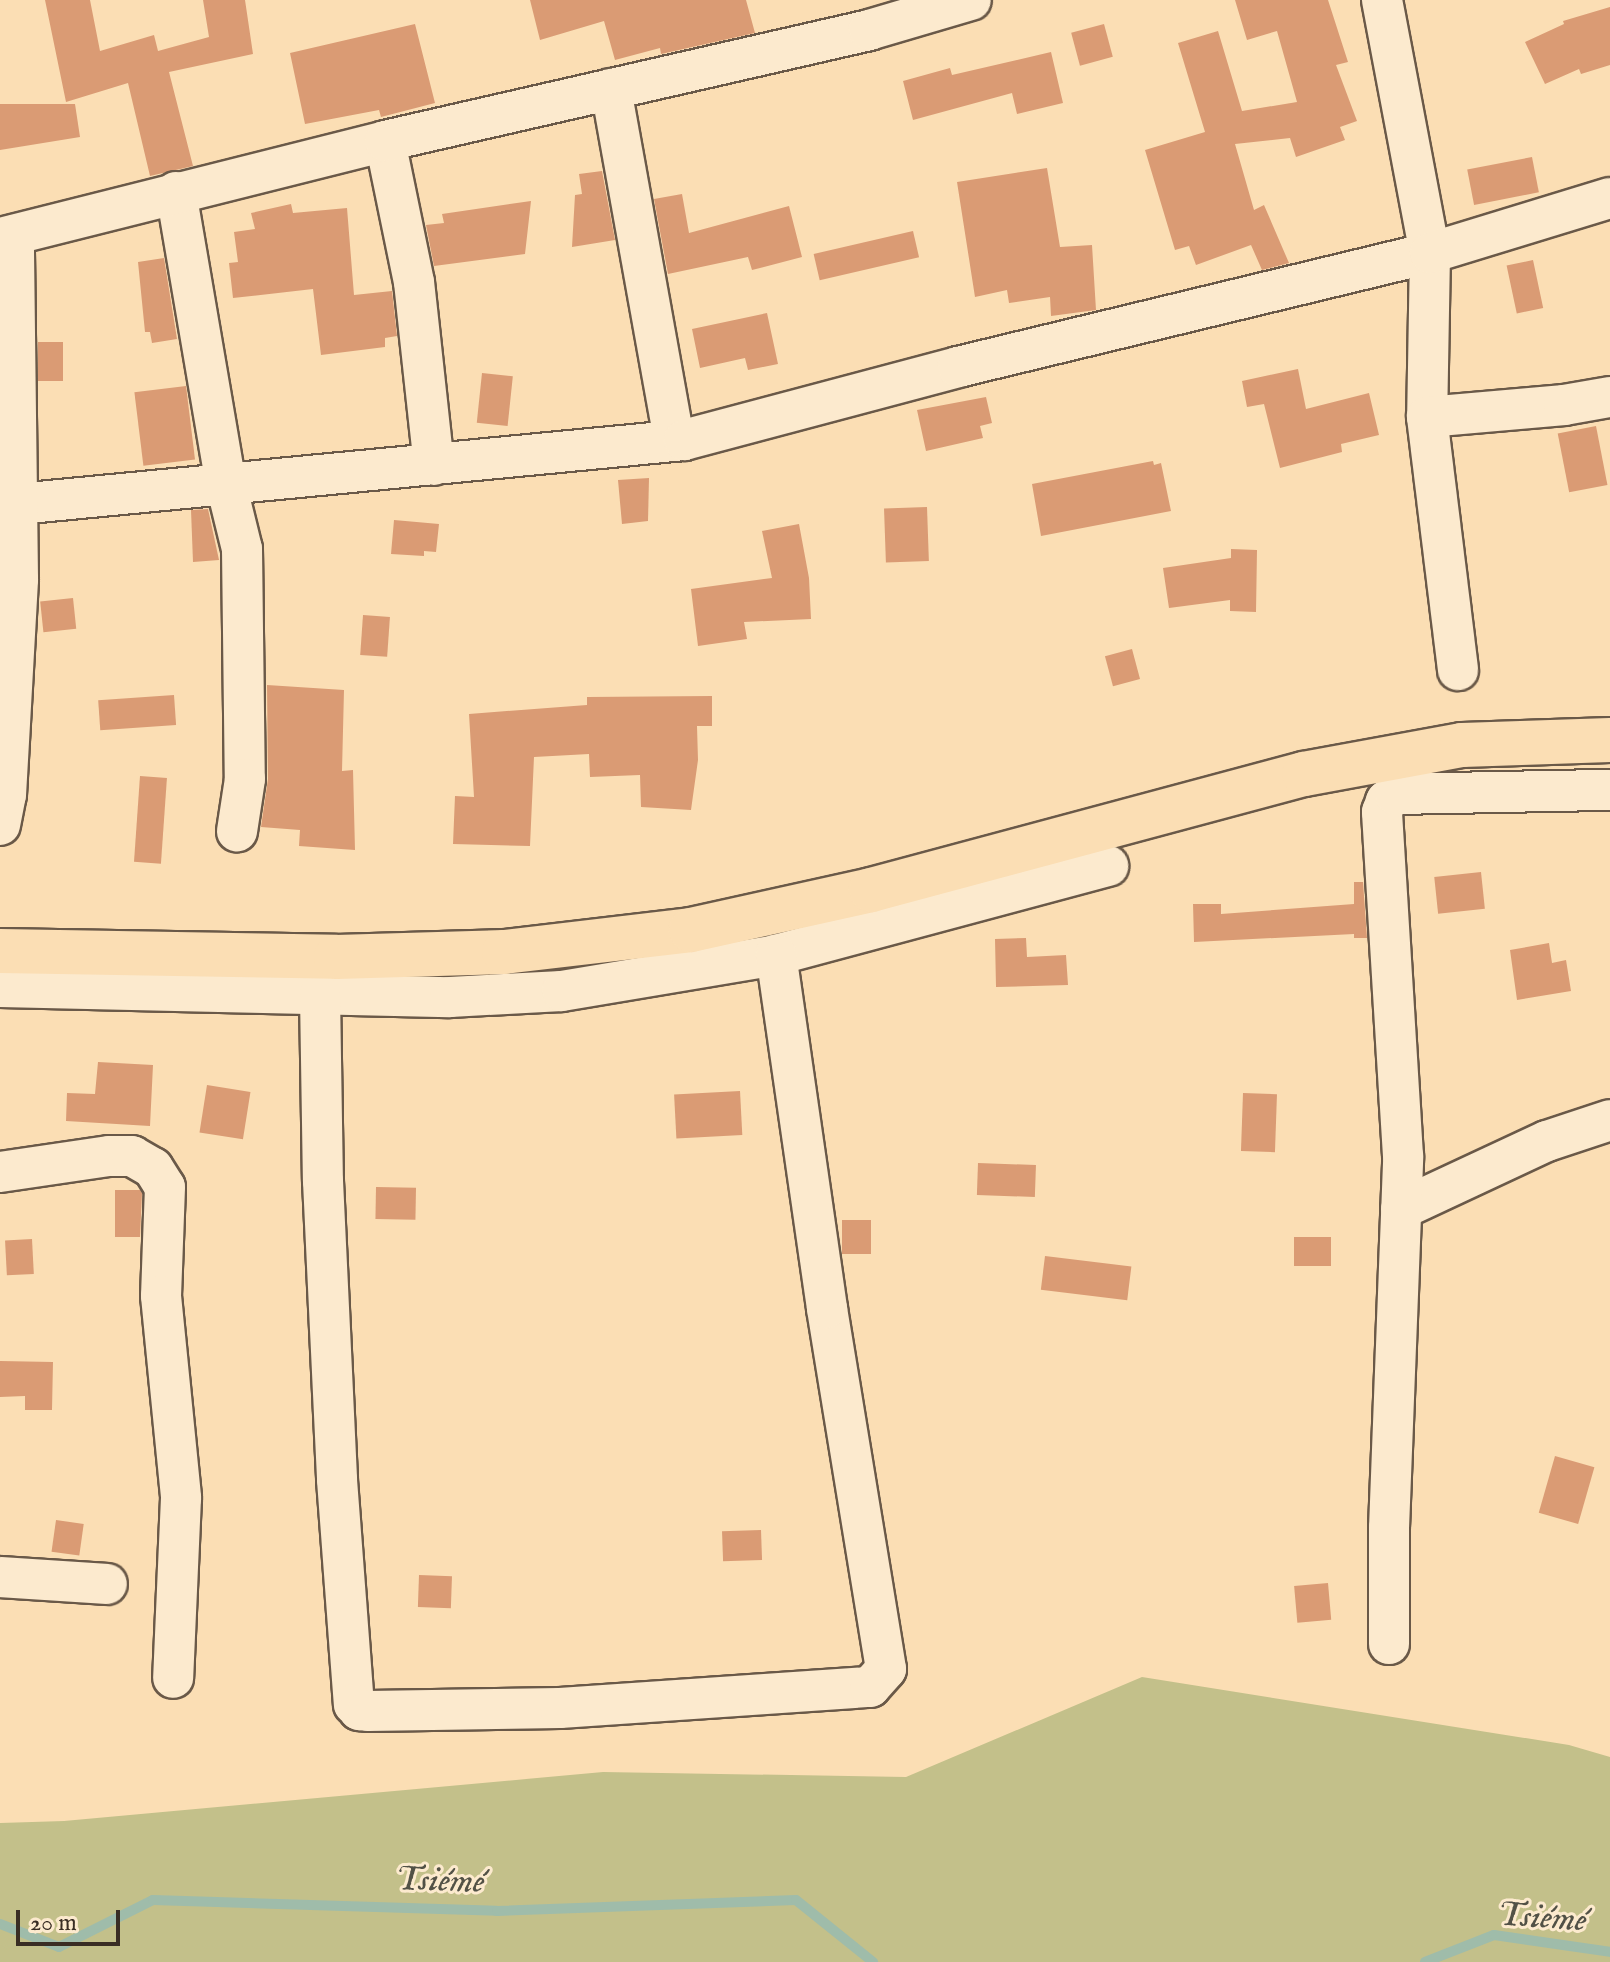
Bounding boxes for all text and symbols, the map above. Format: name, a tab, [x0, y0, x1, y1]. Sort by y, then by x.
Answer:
water label: Tsiémé	[395, 1859, 485, 1903]
scale bar	[20, 1894, 124, 1944]
water label: Tsiémé	[1496, 1895, 1588, 1941]
text: 20 m	[30, 1908, 77, 1939]

